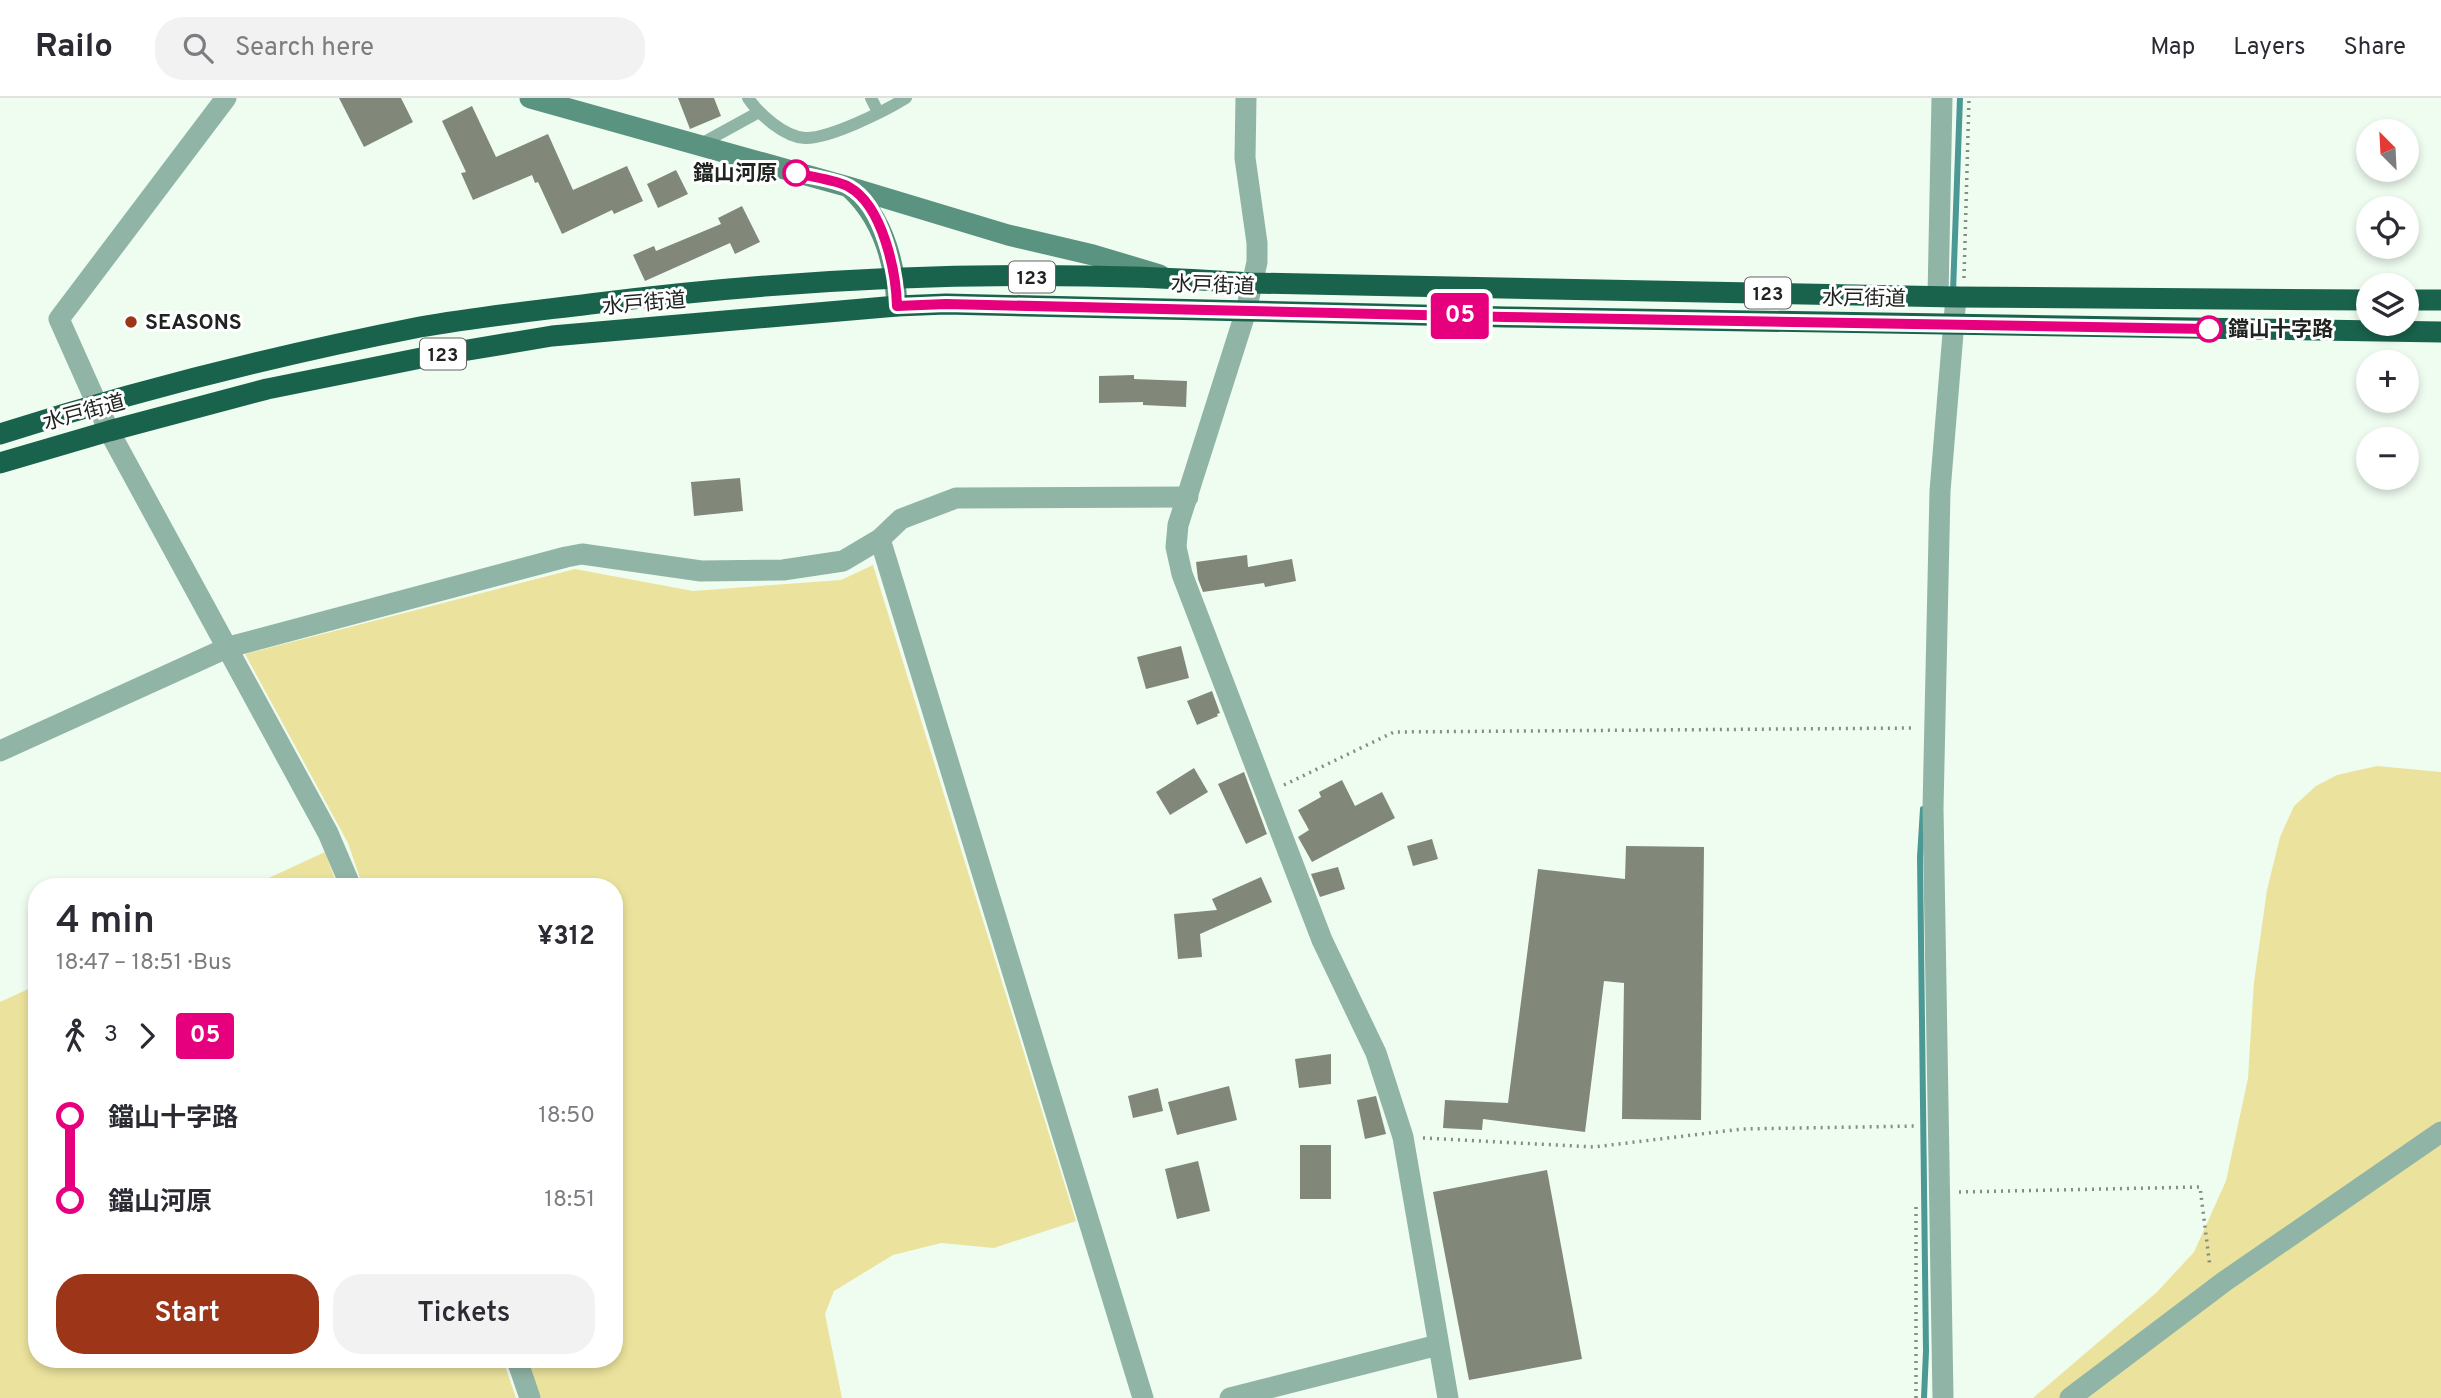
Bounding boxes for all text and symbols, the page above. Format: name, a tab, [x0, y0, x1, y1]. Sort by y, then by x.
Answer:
search box	[155, 17, 645, 80]
text: Railo	[35, 27, 113, 69]
icon: search	[179, 29, 217, 67]
text: Search here	[235, 32, 374, 65]
text: Map	[2150, 33, 2195, 63]
text: Layers	[2233, 33, 2305, 63]
text: Share	[2343, 33, 2406, 63]
north arrow	[2356, 119, 2418, 182]
map controls	[2356, 119, 2419, 490]
marker: 鐺山河原	[783, 160, 809, 186]
place label: 鐺山河原	[693, 161, 777, 188]
button: locate	[2356, 196, 2419, 259]
road number: 123	[1009, 262, 1055, 293]
street label: 水戸街道	[1171, 272, 1255, 301]
button: layers	[2356, 273, 2419, 336]
road number: 123	[1745, 278, 1791, 308]
street label: 水戸街道	[1822, 285, 1906, 314]
street label: 水戸街道	[601, 287, 687, 322]
line badge: 05	[1428, 293, 1492, 339]
text: 05	[1445, 301, 1475, 331]
place label: SEASONS	[145, 310, 242, 337]
marker: SEASONS	[123, 314, 139, 330]
marker: 鐺山十字路	[2196, 316, 2222, 342]
place label: 鐺山十字路	[2228, 317, 2333, 344]
road number: 123	[420, 338, 466, 370]
button: +	[2356, 350, 2419, 413]
street label: 水戸街道	[40, 390, 128, 437]
button: −	[2356, 427, 2419, 490]
text: 4 min	[56, 898, 155, 947]
text: ¥312	[537, 921, 595, 954]
text: 18:47 – 18:51 · Bus	[56, 949, 232, 978]
icon: walk	[56, 1017, 94, 1055]
icon: forward	[128, 1017, 166, 1055]
text: 3	[104, 1021, 118, 1050]
text: 05	[190, 1021, 220, 1051]
text: 18:50	[538, 1102, 595, 1131]
text: 鐺山十字路	[108, 1103, 238, 1136]
text: 18:51	[544, 1186, 595, 1215]
text: 鐺山河原	[108, 1187, 212, 1220]
button: Start	[56, 1274, 319, 1354]
button: Tickets	[333, 1274, 595, 1354]

